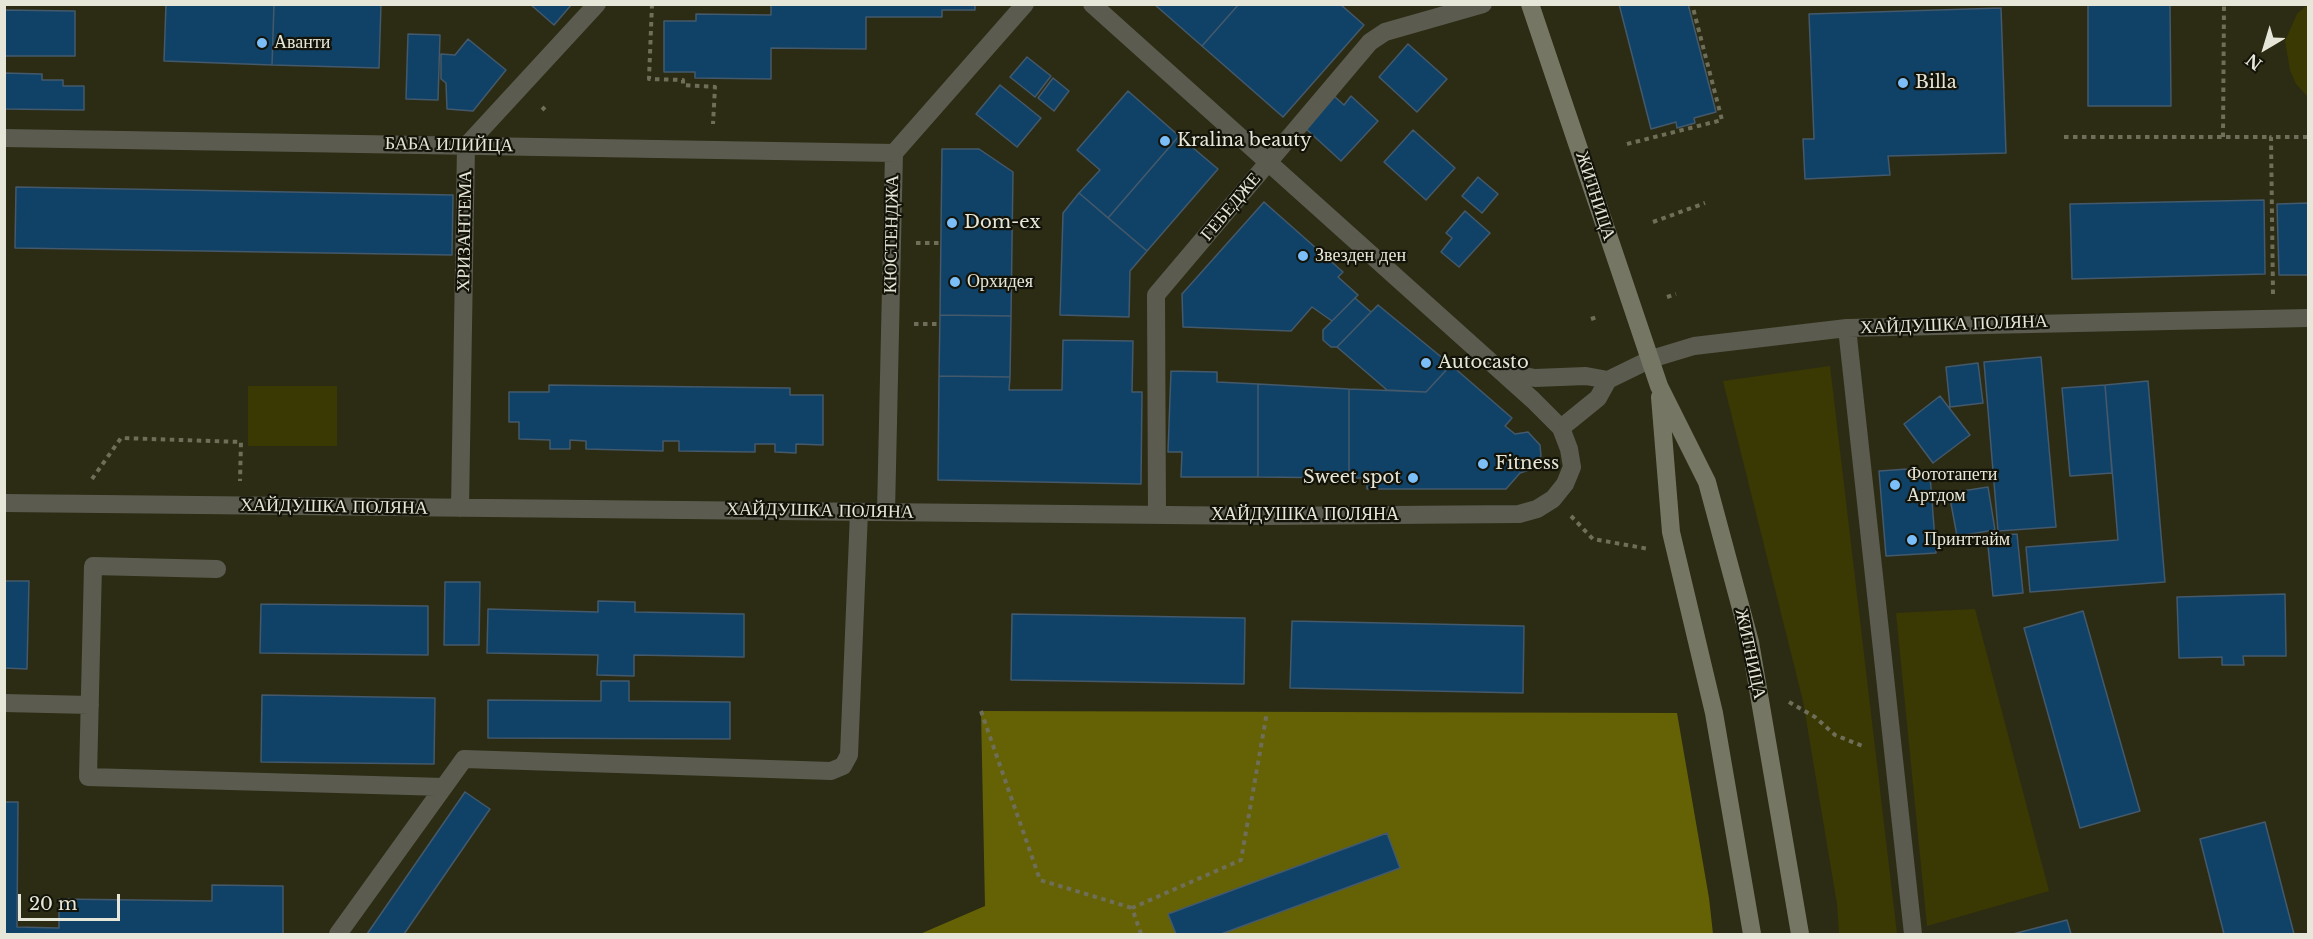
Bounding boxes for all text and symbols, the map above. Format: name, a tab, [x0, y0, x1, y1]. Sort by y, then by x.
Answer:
north arrow	[2235, 18, 2295, 78]
place label: Аванти	[274, 32, 330, 54]
marker: Аванти	[255, 36, 269, 50]
text: N	[2242, 50, 2266, 75]
place label: Billa	[1915, 72, 1957, 94]
marker: Billa	[1896, 76, 1910, 90]
place label: Kralina beauty	[1177, 130, 1312, 152]
street label: БАБА ИЛИЙЦА	[385, 133, 513, 157]
marker: Kralina beauty	[1158, 134, 1172, 148]
street label: ЖИТНИЦА	[1570, 149, 1620, 243]
street label: ГЕБЕДЖЕ	[1196, 169, 1266, 245]
street label: ХРИЗАНТЕМА	[453, 170, 477, 292]
street label: КЮСТЕНДЖА	[880, 174, 904, 294]
place label: Dom-ex	[964, 212, 1040, 234]
marker: Dom-ex	[945, 216, 959, 230]
place label: Звезден ден	[1315, 245, 1406, 267]
marker: Звезден ден	[1296, 249, 1310, 263]
place label: Орхидея	[967, 271, 1033, 293]
marker: Орхидея	[948, 275, 962, 289]
street label: ХАЙДУШКА ПОЛЯНА	[1860, 311, 2048, 339]
place label: Autocasto	[1438, 352, 1529, 374]
marker: Autocasto	[1419, 356, 1433, 370]
place label: Fitness	[1495, 453, 1559, 475]
marker: Fitness	[1476, 457, 1490, 471]
place label: Фототапети Артдом	[1907, 464, 1997, 506]
place label: Sweet spot	[1303, 467, 1401, 489]
marker: Sweet spot	[1406, 471, 1420, 485]
marker: Фототапети Артдом	[1888, 478, 1902, 492]
street label: ХАЙДУШКА ПОЛЯНА	[240, 495, 428, 519]
street label: ХАЙДУШКА ПОЛЯНА	[726, 499, 914, 523]
street label: ХАЙДУШКА ПОЛЯНА	[1211, 504, 1399, 526]
place label: Принттайм	[1924, 529, 2010, 551]
marker: Принттайм	[1905, 533, 1919, 547]
street label: ЖИТНИЦА	[1730, 607, 1770, 701]
scale bar	[21, 882, 123, 920]
text: 20 m	[29, 893, 77, 915]

